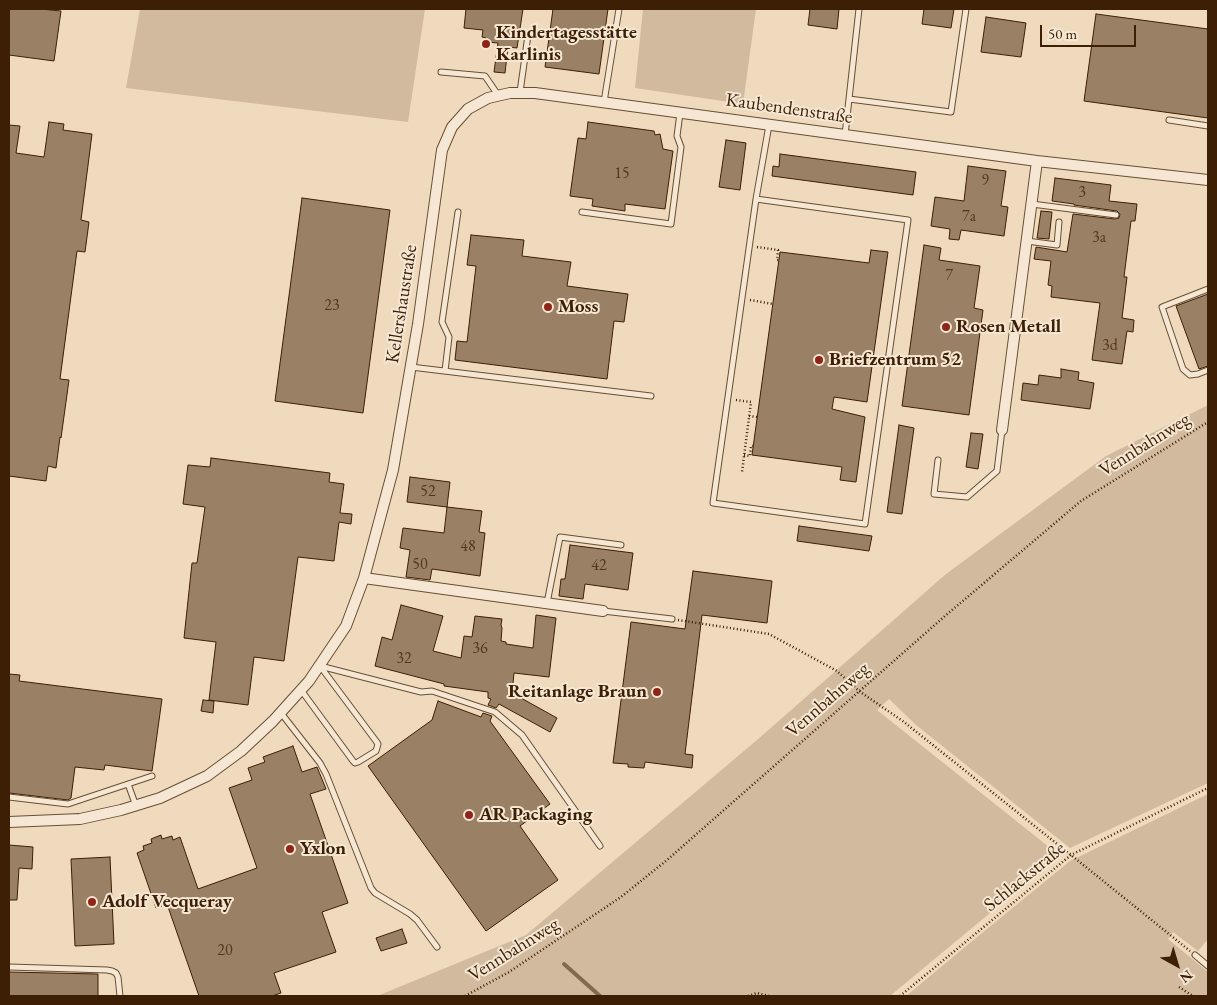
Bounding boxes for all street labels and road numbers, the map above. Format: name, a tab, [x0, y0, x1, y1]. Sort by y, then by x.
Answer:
street label: Kaubendenstraße	[724, 89, 854, 129]
street label: Kellershaustraße	[381, 243, 423, 365]
street label: Vennbahnweg	[1095, 408, 1195, 482]
street label: Vennbahnweg	[782, 658, 874, 742]
street label: Schlackstraße	[980, 837, 1070, 917]
street label: Vennbahnweg	[464, 913, 564, 987]

